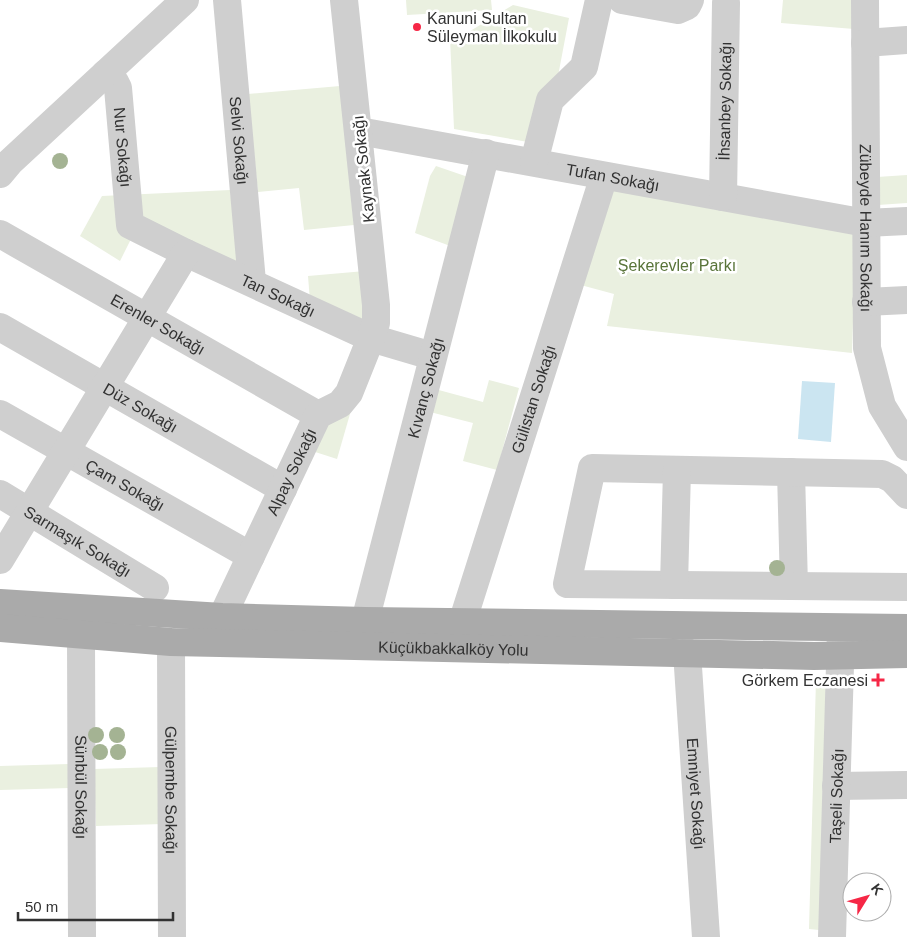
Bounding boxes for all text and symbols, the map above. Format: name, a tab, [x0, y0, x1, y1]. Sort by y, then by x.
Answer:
place label: Kanuni Sultan Süleyman İlkokulu	[427, 10, 557, 45]
marker: Kanuni Sultan Süleyman İlkokulu	[411, 21, 423, 33]
street label: İhsanbey Sokağı	[715, 41, 734, 161]
street label: Selvi Sokağı	[227, 95, 251, 186]
street label: Nur Sokağı	[111, 107, 135, 188]
street label: Kaynak Sokağı	[349, 115, 378, 223]
street label: Zübeyde Hanım Sokağı	[857, 144, 875, 312]
street label: Tufan Sokağı	[565, 161, 661, 194]
park label: Şekerevler Parkı	[618, 257, 736, 274]
street label: Tan Sokağı	[238, 271, 318, 320]
street label: Erenler Sokağı	[108, 291, 208, 358]
street label: Kıvanç Sokağı	[405, 336, 447, 440]
street label: Gülistan Sokağı	[508, 343, 559, 456]
street label: Düz Sokağı	[100, 380, 180, 436]
street label: Alpay Sokağı	[264, 426, 319, 518]
street label: Çam Sokağı	[83, 456, 168, 514]
street label: Sarmaşık Sokağı	[21, 503, 134, 580]
street label: Küçükbakkalköy Yolu	[378, 639, 529, 659]
place label: Görkem Eczanesi	[742, 672, 868, 689]
marker: Görkem Eczanesi	[872, 674, 884, 686]
street label: Gülpembe Sokağı	[162, 726, 180, 854]
street label: Sünbül Sokağı	[72, 735, 90, 839]
street label: Emniyet Sokağı	[684, 737, 708, 850]
street label: Taşeli Sokağı	[827, 748, 847, 844]
north arrow	[842, 872, 892, 922]
text: K	[868, 880, 887, 898]
scale bar	[18, 890, 172, 922]
text: 50 m	[25, 898, 58, 915]

